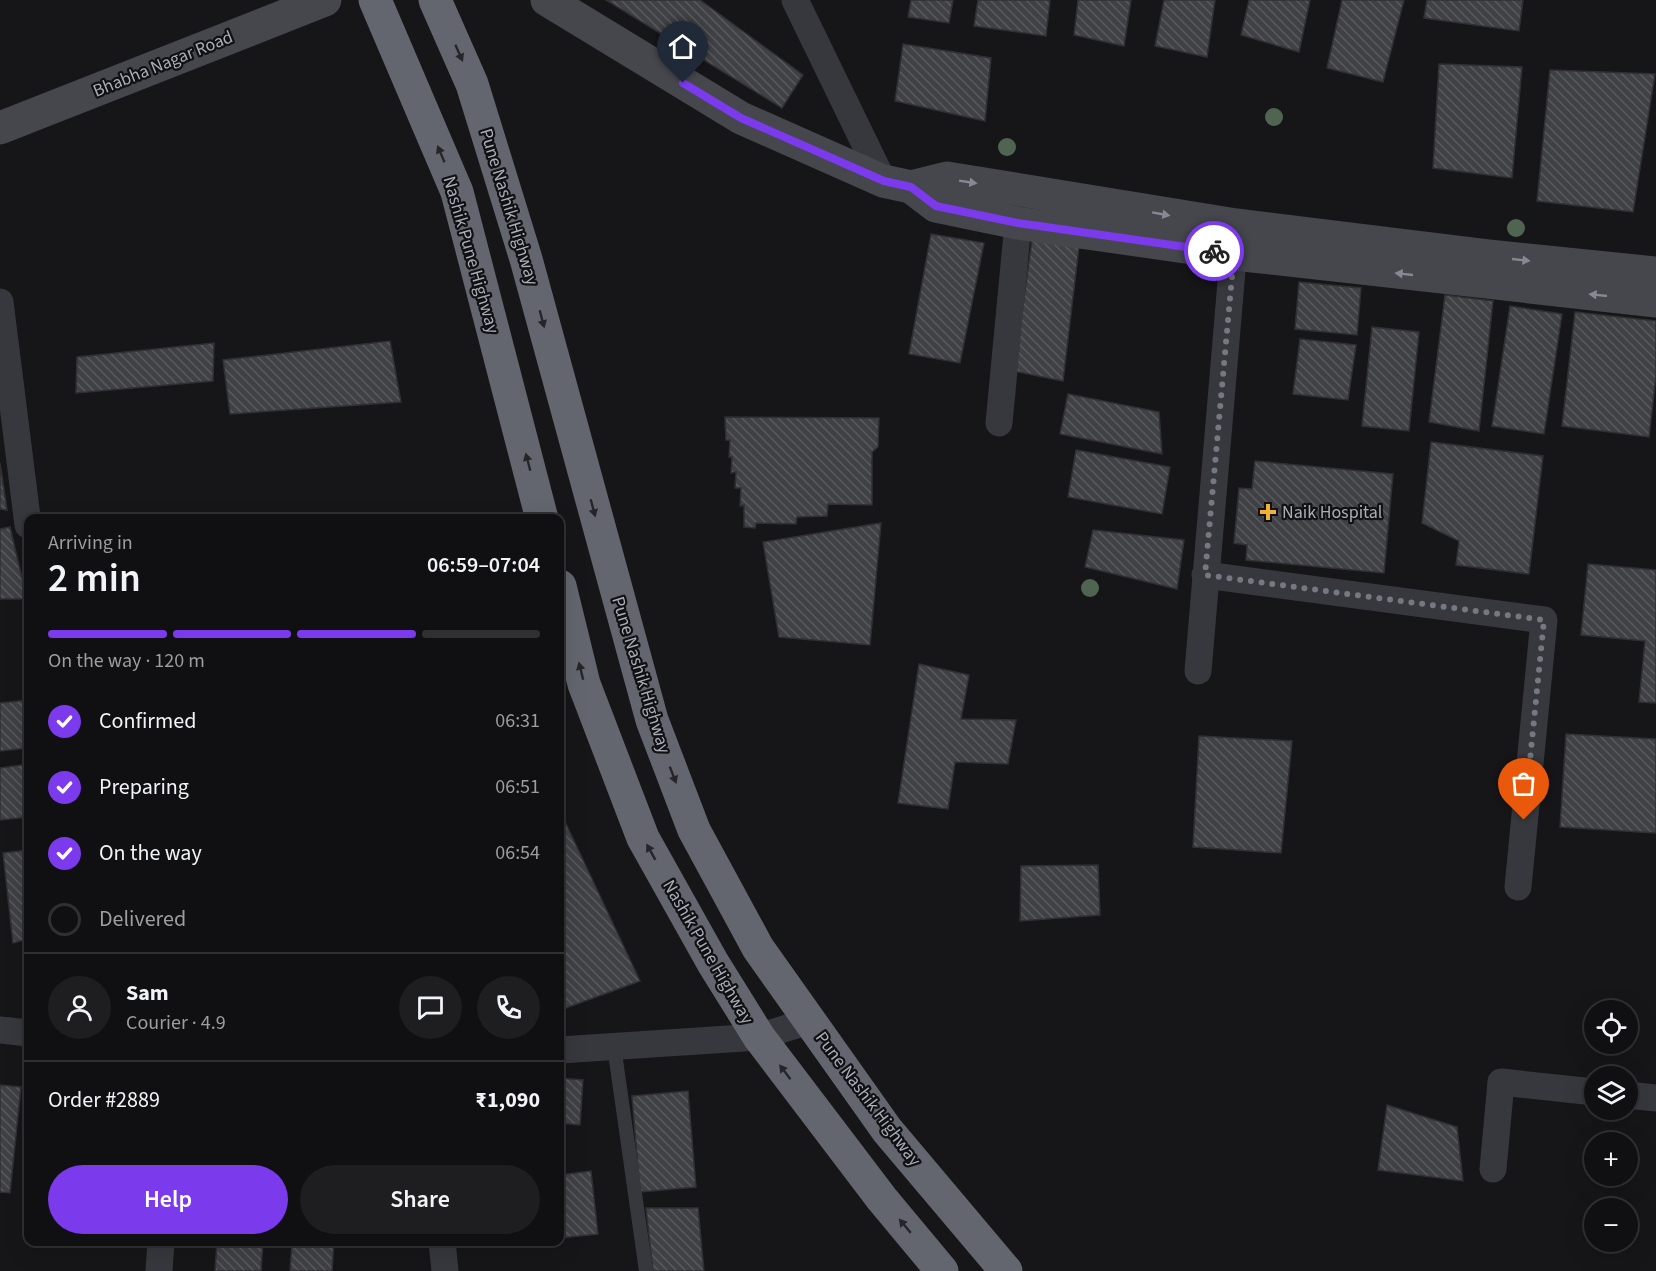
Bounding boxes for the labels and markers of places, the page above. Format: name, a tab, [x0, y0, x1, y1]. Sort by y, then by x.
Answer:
pin	[657, 21, 708, 83]
place label: Naik Hospital	[1282, 500, 1382, 525]
marker: Naik Hospital	[1259, 503, 1277, 521]
pin	[1498, 758, 1549, 820]

